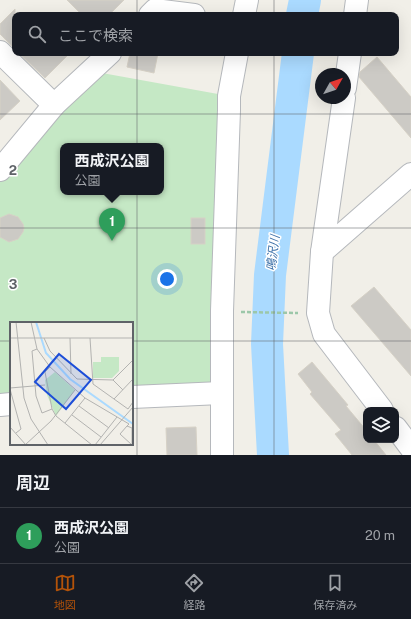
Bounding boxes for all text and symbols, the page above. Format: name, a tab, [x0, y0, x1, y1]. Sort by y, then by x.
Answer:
search box	[12, 12, 399, 56]
icon: search	[26, 23, 48, 45]
text: ここで検索	[58, 27, 133, 44]
north arrow	[315, 68, 351, 104]
popup	[60, 143, 164, 195]
text: 西成沢公園	[74, 152, 150, 169]
text: 2	[9, 163, 17, 178]
text: 公園	[74, 173, 101, 188]
pin: 1	[99, 208, 125, 241]
water label: 鳴沢川	[264, 232, 282, 272]
your location	[157, 269, 177, 289]
text: 3	[9, 277, 18, 292]
inset map	[10, 322, 133, 445]
map controls	[363, 407, 399, 443]
button: layers	[363, 407, 399, 443]
text: 周辺	[16, 473, 50, 493]
text: 西成沢公園	[54, 519, 129, 536]
text: 1	[26, 528, 32, 543]
text: 20 m	[365, 528, 395, 543]
text: 公園	[54, 540, 80, 555]
tab: 地図	[54, 572, 76, 612]
tab: 経路	[183, 572, 205, 612]
tab: 保存済み	[313, 572, 357, 612]

